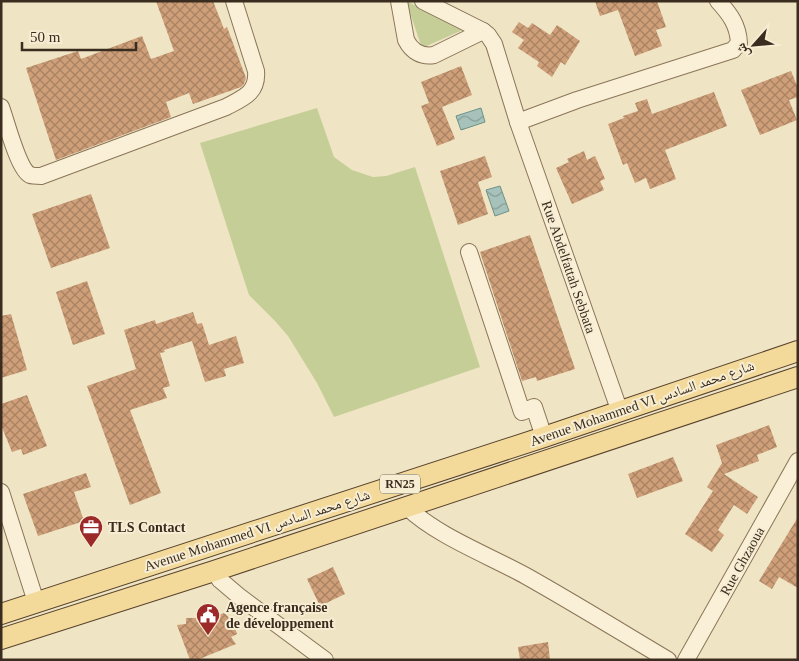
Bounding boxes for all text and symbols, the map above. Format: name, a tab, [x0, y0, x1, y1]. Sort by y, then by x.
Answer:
scale bar	[22, 20, 136, 52]
north arrow	[729, 20, 779, 70]
text: 50 m	[30, 29, 61, 45]
text: ش	[733, 40, 754, 61]
street label: Rue Abdelfattah Sebbata	[539, 199, 599, 336]
street label: Avenue Mohammed VI شارع محمد السادس	[528, 358, 757, 451]
road number: RN25	[380, 474, 420, 494]
street label: Avenue Mohammed VI شارع محمد السادس	[143, 487, 372, 576]
office icon: TLS Contact	[78, 514, 104, 548]
place label: TLS Contact	[108, 520, 186, 535]
street label: Rue Ghzaoua	[718, 524, 768, 598]
place label: Agence française de développement	[226, 600, 334, 631]
public building icon: Agence française de développement	[195, 602, 221, 636]

